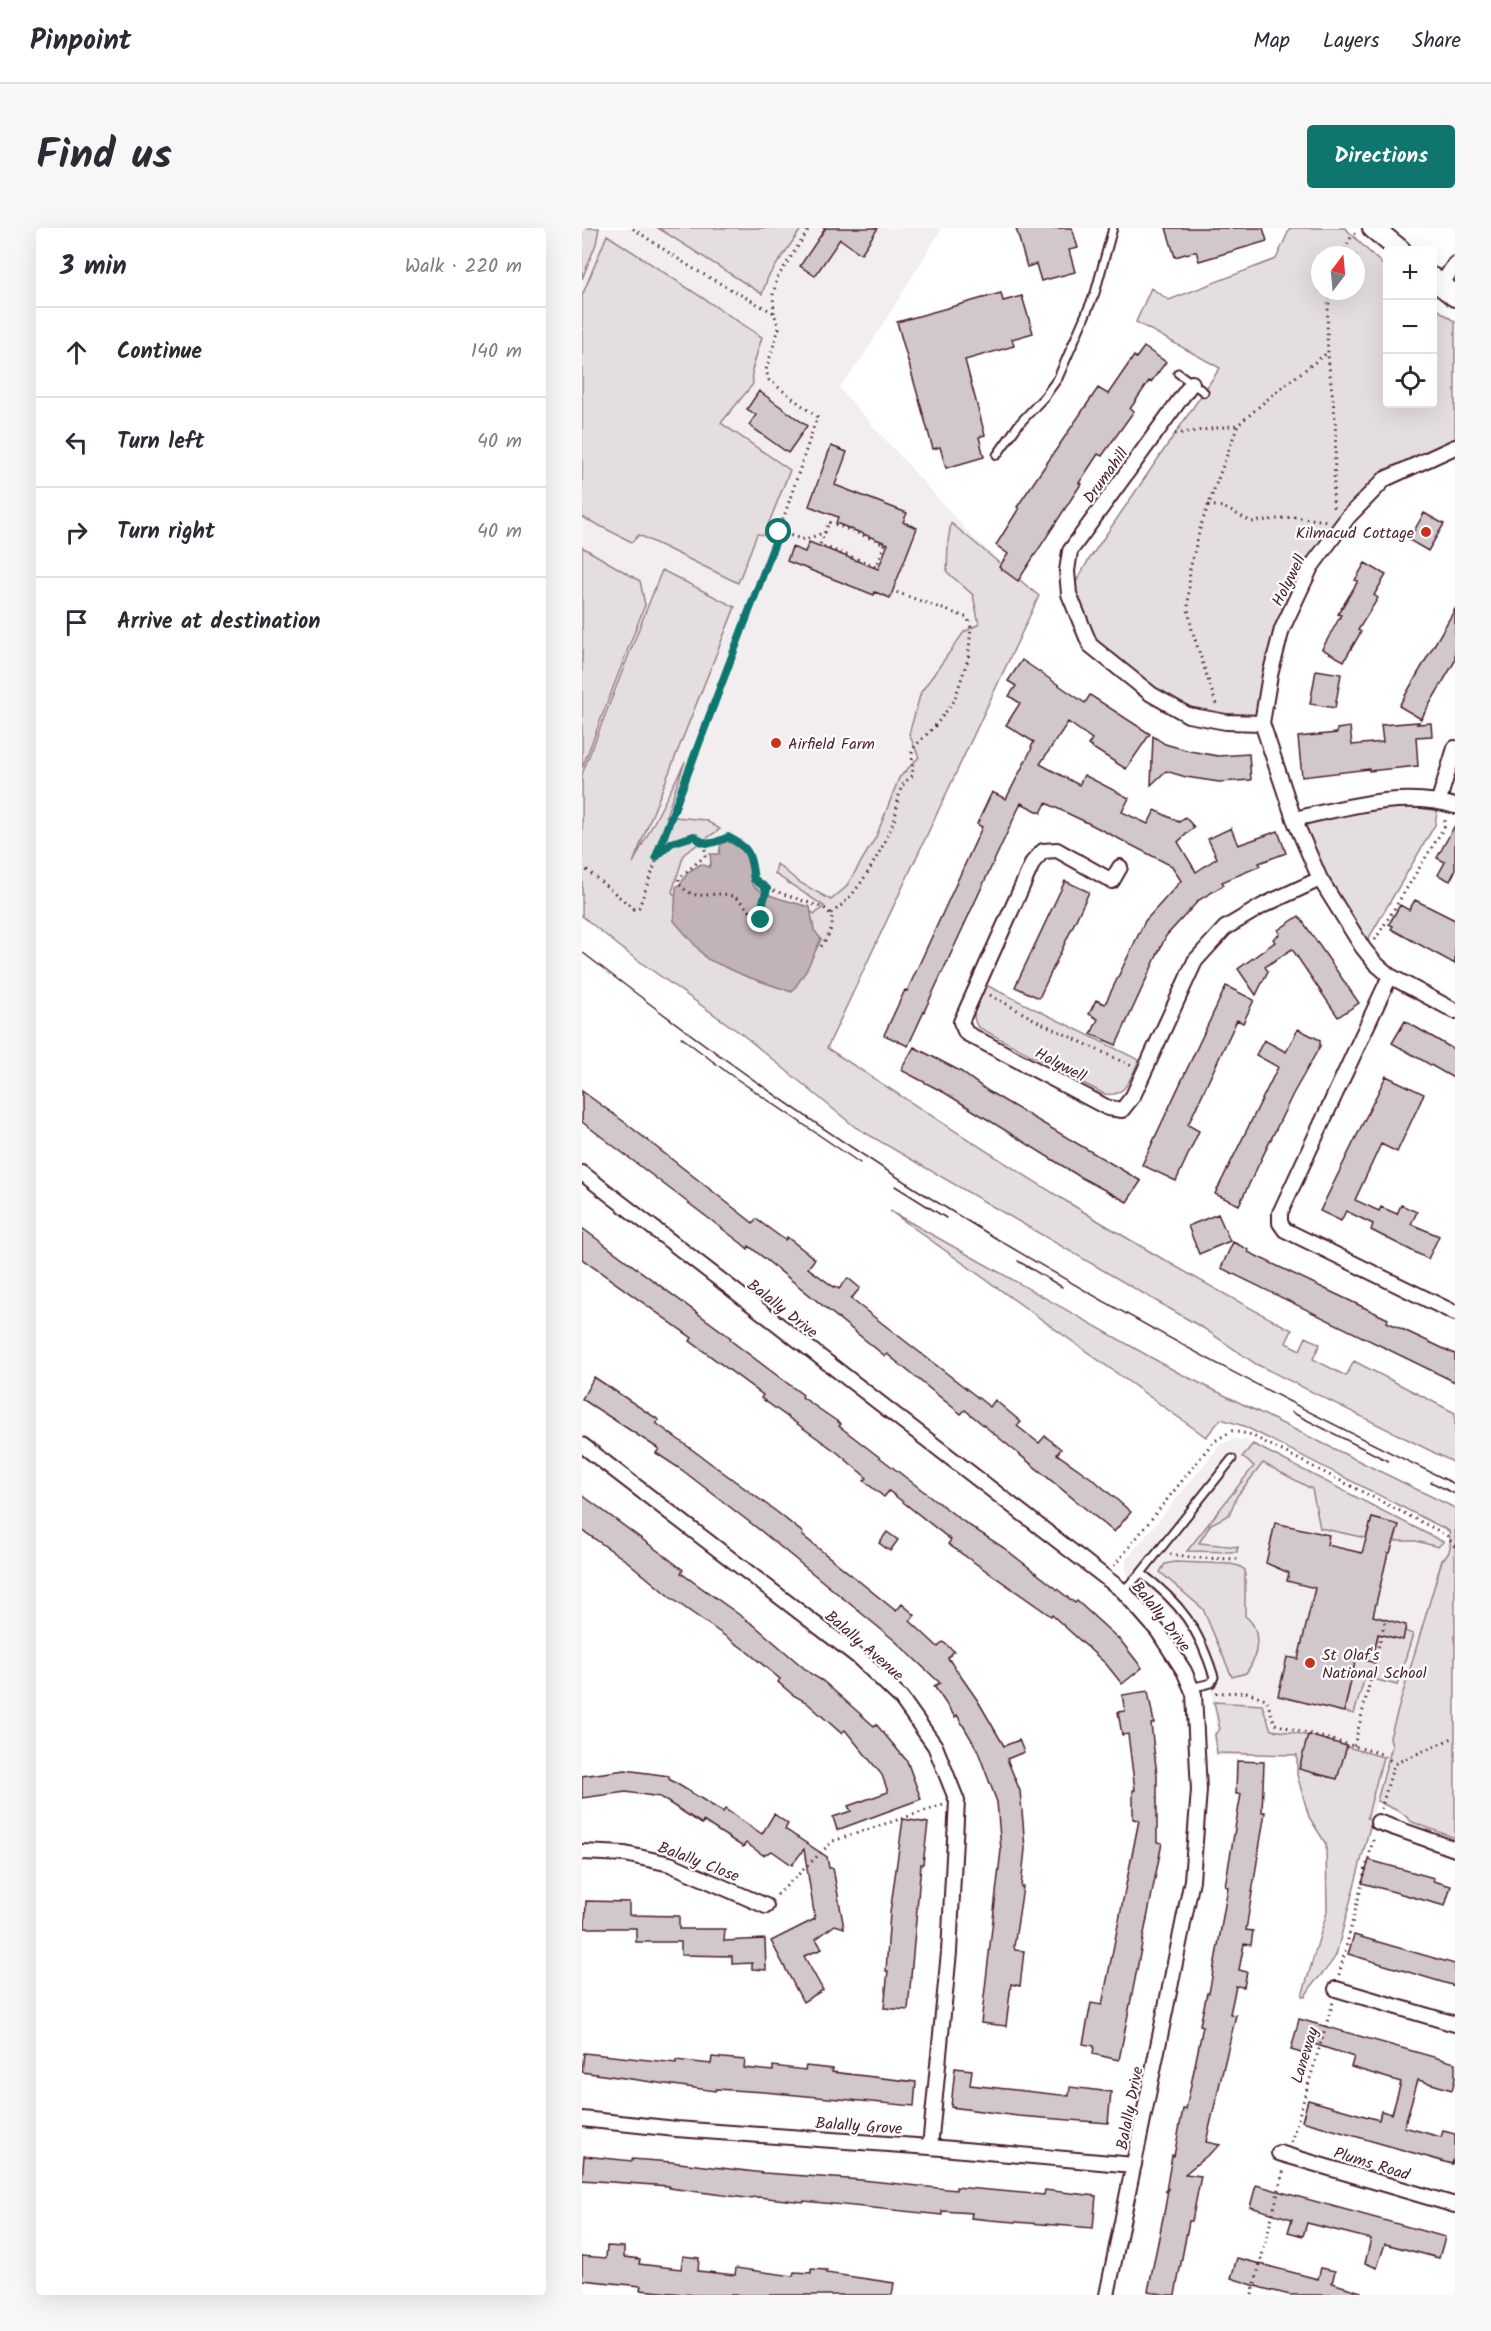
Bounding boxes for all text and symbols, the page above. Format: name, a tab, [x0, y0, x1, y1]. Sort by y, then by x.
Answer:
text: Pinpoint	[30, 19, 131, 64]
text: Map	[1253, 25, 1290, 58]
text: Layers	[1323, 25, 1379, 58]
text: Share	[1412, 25, 1461, 58]
text: Find us	[36, 123, 172, 190]
button: Directions	[1307, 125, 1455, 188]
text: 3 min	[60, 246, 127, 288]
north arrow	[1311, 246, 1365, 300]
map controls	[1383, 246, 1437, 408]
button: +	[1383, 246, 1437, 300]
text: Walk · 220 m	[405, 251, 522, 283]
button: −	[1383, 300, 1437, 354]
text: Continue	[117, 335, 202, 370]
icon: ahead	[60, 336, 93, 369]
text: 140 m	[471, 336, 522, 368]
button: locate	[1383, 354, 1437, 408]
text: Turn left	[117, 425, 204, 460]
icon: left	[60, 426, 93, 459]
text: 40 m	[477, 426, 522, 458]
street label: Drumahill	[1077, 443, 1135, 509]
text: Turn right	[117, 515, 215, 550]
icon: right	[60, 516, 93, 549]
text: 40 m	[477, 516, 522, 548]
route start	[765, 518, 791, 544]
place label: Kilmacud Cottage	[1296, 521, 1414, 546]
marker: Kilmacud Cottage	[1419, 525, 1433, 539]
street label: Holywell	[1266, 550, 1313, 611]
text: Arrive at destination	[117, 605, 320, 640]
icon: arrive	[60, 606, 93, 639]
place label: Airfield Farm	[788, 732, 875, 757]
marker: Airfield Farm	[769, 736, 783, 750]
route end	[747, 906, 773, 932]
street label: Holywell	[1030, 1041, 1091, 1089]
street label: Balally Drive	[741, 1273, 823, 1345]
street label: Balally Drive	[1125, 1576, 1197, 1658]
street label: Balally Avenue	[819, 1605, 909, 1688]
place label: St Olaf's National School	[1322, 1643, 1427, 1686]
marker: St Olaf's National School	[1303, 1656, 1317, 1670]
street label: Balally Close	[654, 1835, 743, 1889]
street label: Laneway	[1285, 2024, 1326, 2087]
street label: Balally Drive	[1110, 2065, 1151, 2152]
street label: Balally Grove	[815, 2111, 903, 2142]
street label: Plums Road	[1330, 2141, 1414, 2188]

